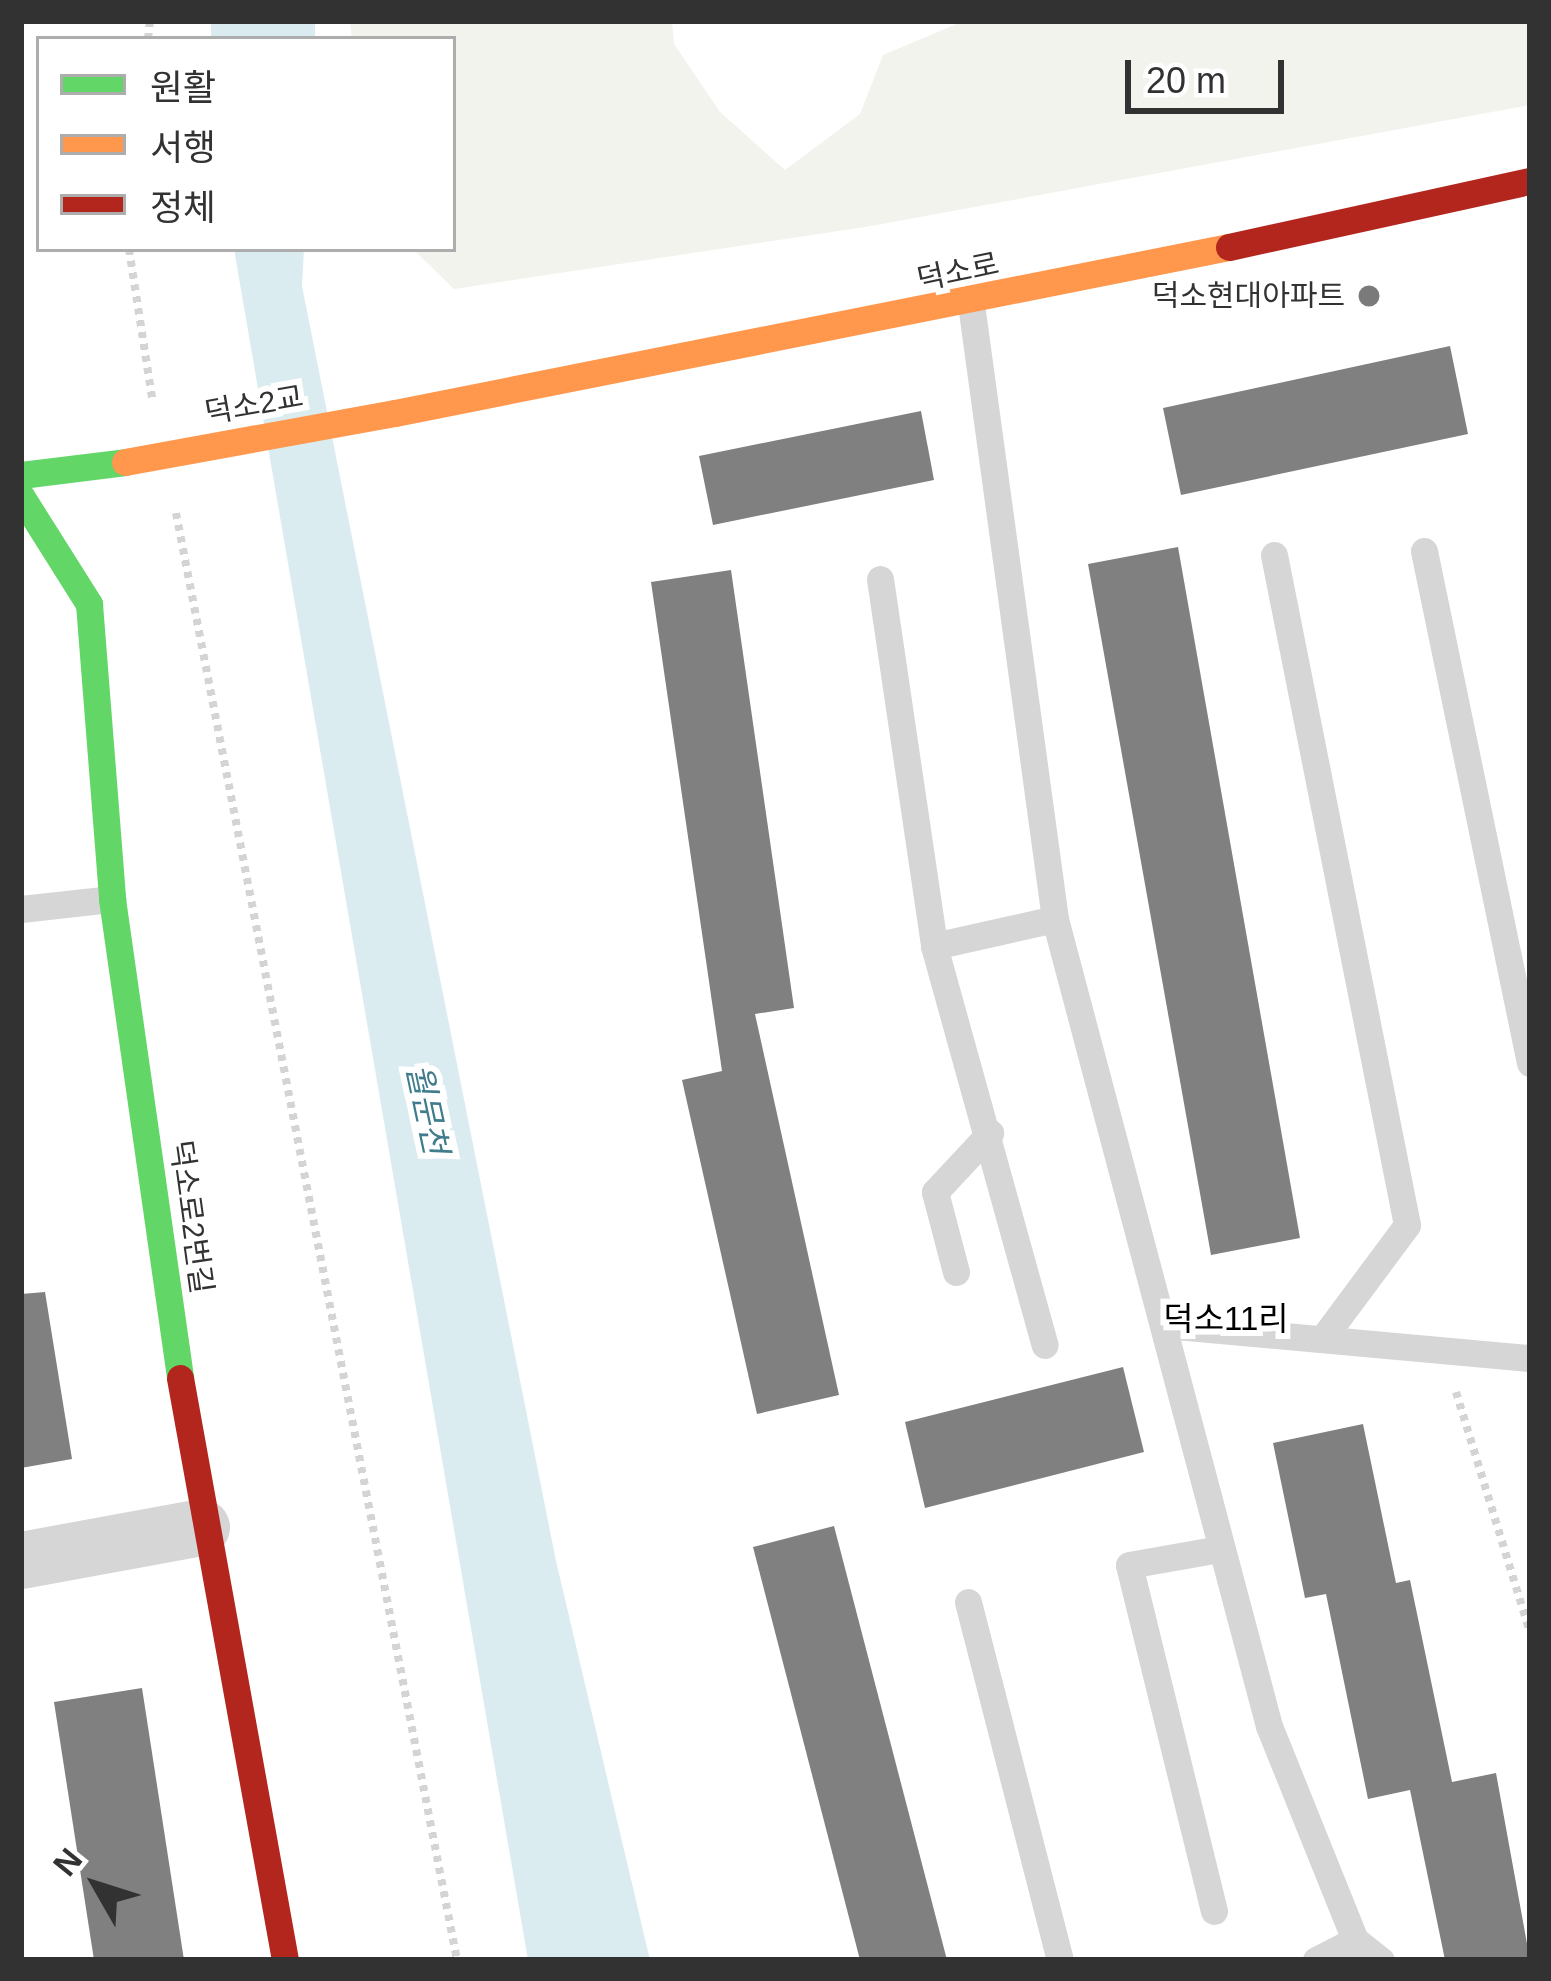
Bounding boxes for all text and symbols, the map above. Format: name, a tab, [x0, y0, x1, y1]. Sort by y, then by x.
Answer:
legend	[36, 36, 456, 252]
scale bar	[1131, 36, 1290, 110]
text: 20 m	[1146, 60, 1226, 101]
text: 원활	[150, 67, 216, 108]
text: 서행	[150, 127, 216, 168]
text: 정체	[150, 187, 216, 228]
street label: 덕소로	[914, 246, 1002, 298]
place label: 덕소현대아파트	[1152, 278, 1345, 314]
marker: 덕소현대아파트	[1356, 283, 1382, 309]
street label: 덕소2교	[202, 379, 306, 431]
water label: 월문천	[398, 1060, 456, 1158]
street label: 덕소로2번길	[162, 1138, 220, 1296]
district label: 덕소11리	[1163, 1299, 1289, 1339]
north arrow	[36, 1825, 156, 1945]
text: N	[46, 1841, 90, 1883]

